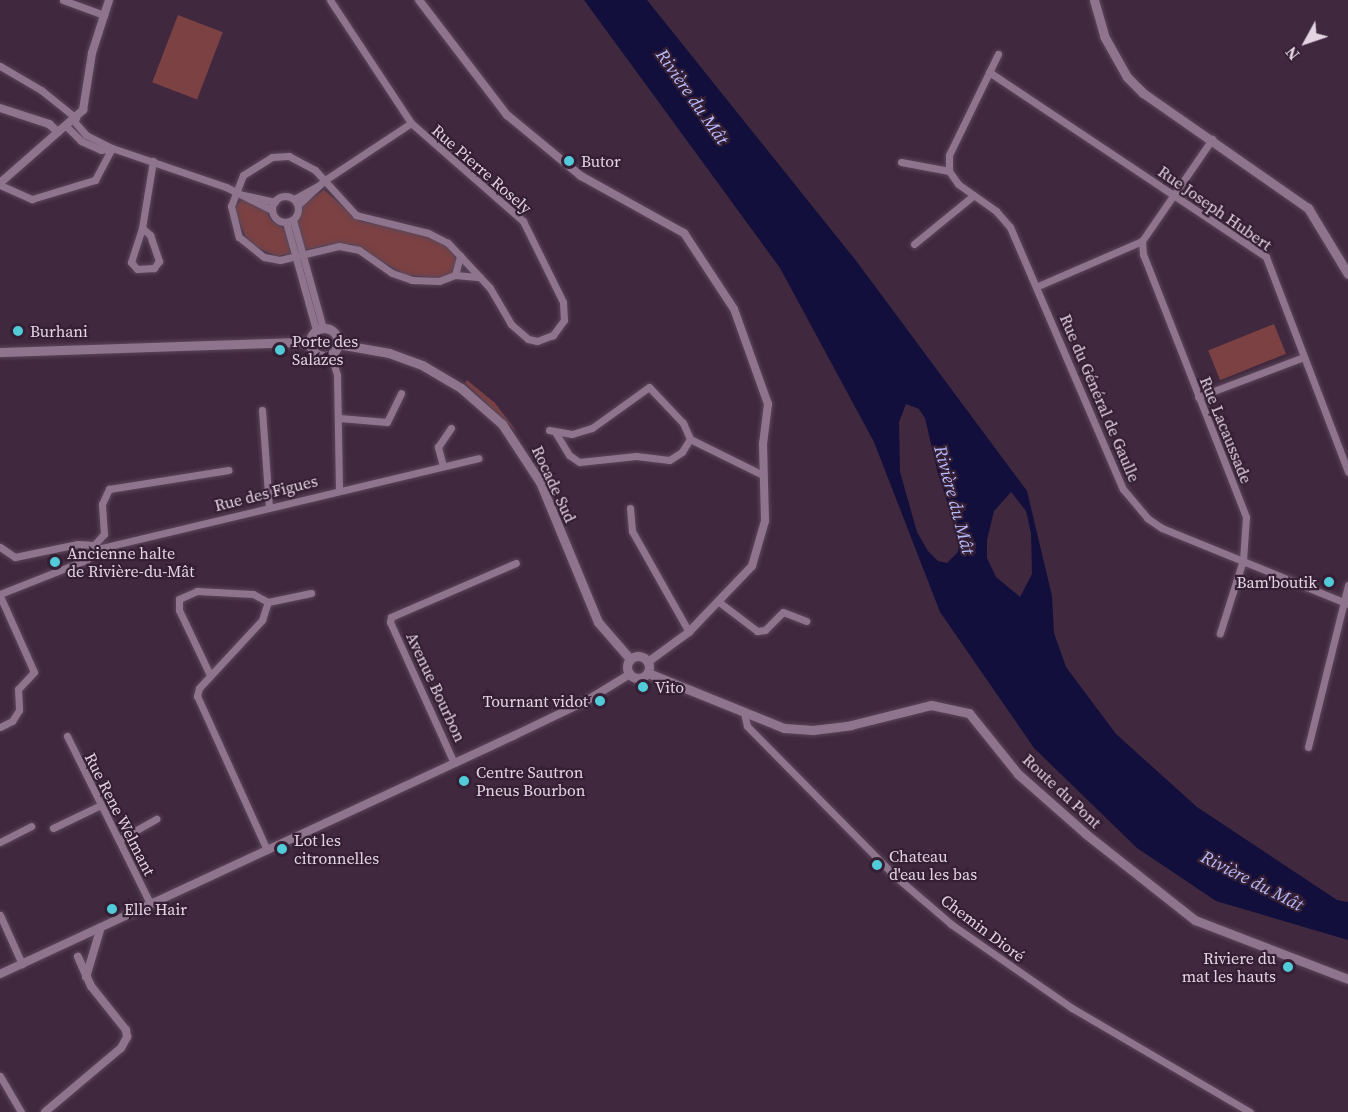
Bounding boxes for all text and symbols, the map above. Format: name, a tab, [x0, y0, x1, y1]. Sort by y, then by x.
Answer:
north arrow	[1276, 12, 1336, 72]
text: N	[1280, 42, 1304, 65]
water label: Rivière du Mât	[651, 45, 733, 149]
street label: Rue Pierre Rosely	[428, 120, 536, 218]
place label: Butor	[581, 151, 621, 171]
marker: Butor	[562, 154, 576, 168]
street label: Rue Joseph Hubert	[1154, 162, 1276, 254]
street label: Rue du Général de Gaulle	[1056, 311, 1144, 485]
place label: Burhani	[30, 321, 88, 341]
marker: Burhani	[11, 324, 25, 338]
place label: Porte des Salazes	[292, 331, 358, 369]
marker: Porte des Salazes	[273, 343, 287, 357]
street label: Rue Lacaussade	[1196, 374, 1256, 486]
street label: Rocade Sud	[528, 443, 580, 525]
water label: Rivière du Mât	[929, 443, 979, 557]
street label: Rue des Figues	[212, 471, 320, 515]
place label: Ancienne halte de Rivière-du-Mât	[67, 543, 195, 581]
marker: Ancienne halte de Rivière-du-Mât	[48, 555, 62, 569]
place label: Bam'boutik	[1236, 572, 1317, 592]
marker: Bam'boutik	[1322, 575, 1336, 589]
street label: Avenue Bourbon	[402, 629, 470, 745]
place label: Vito	[655, 677, 684, 697]
marker: Vito	[636, 680, 650, 694]
place label: Tournant vidot	[483, 691, 588, 711]
marker: Tournant vidot	[593, 694, 607, 708]
street label: Rue Rene Welmant	[81, 749, 159, 879]
street label: Route du Pont	[1019, 750, 1105, 832]
place label: Centre Sautron Pneus Bourbon	[476, 762, 585, 800]
marker: Centre Sautron Pneus Bourbon	[457, 774, 471, 788]
place label: Lot les citronnelles	[294, 830, 379, 868]
marker: Lot les citronnelles	[275, 842, 289, 856]
place label: Chateau d'eau les bas	[889, 846, 977, 884]
water label: Rivière du Mât	[1197, 846, 1307, 916]
marker: Chateau d'eau les bas	[870, 858, 884, 872]
street label: Chemin Dioré	[937, 890, 1029, 966]
place label: Elle Hair	[124, 899, 187, 919]
marker: Elle Hair	[105, 902, 119, 916]
place label: Riviere du mat les hauts	[1182, 948, 1276, 986]
marker: Riviere du mat les hauts	[1281, 960, 1295, 974]

